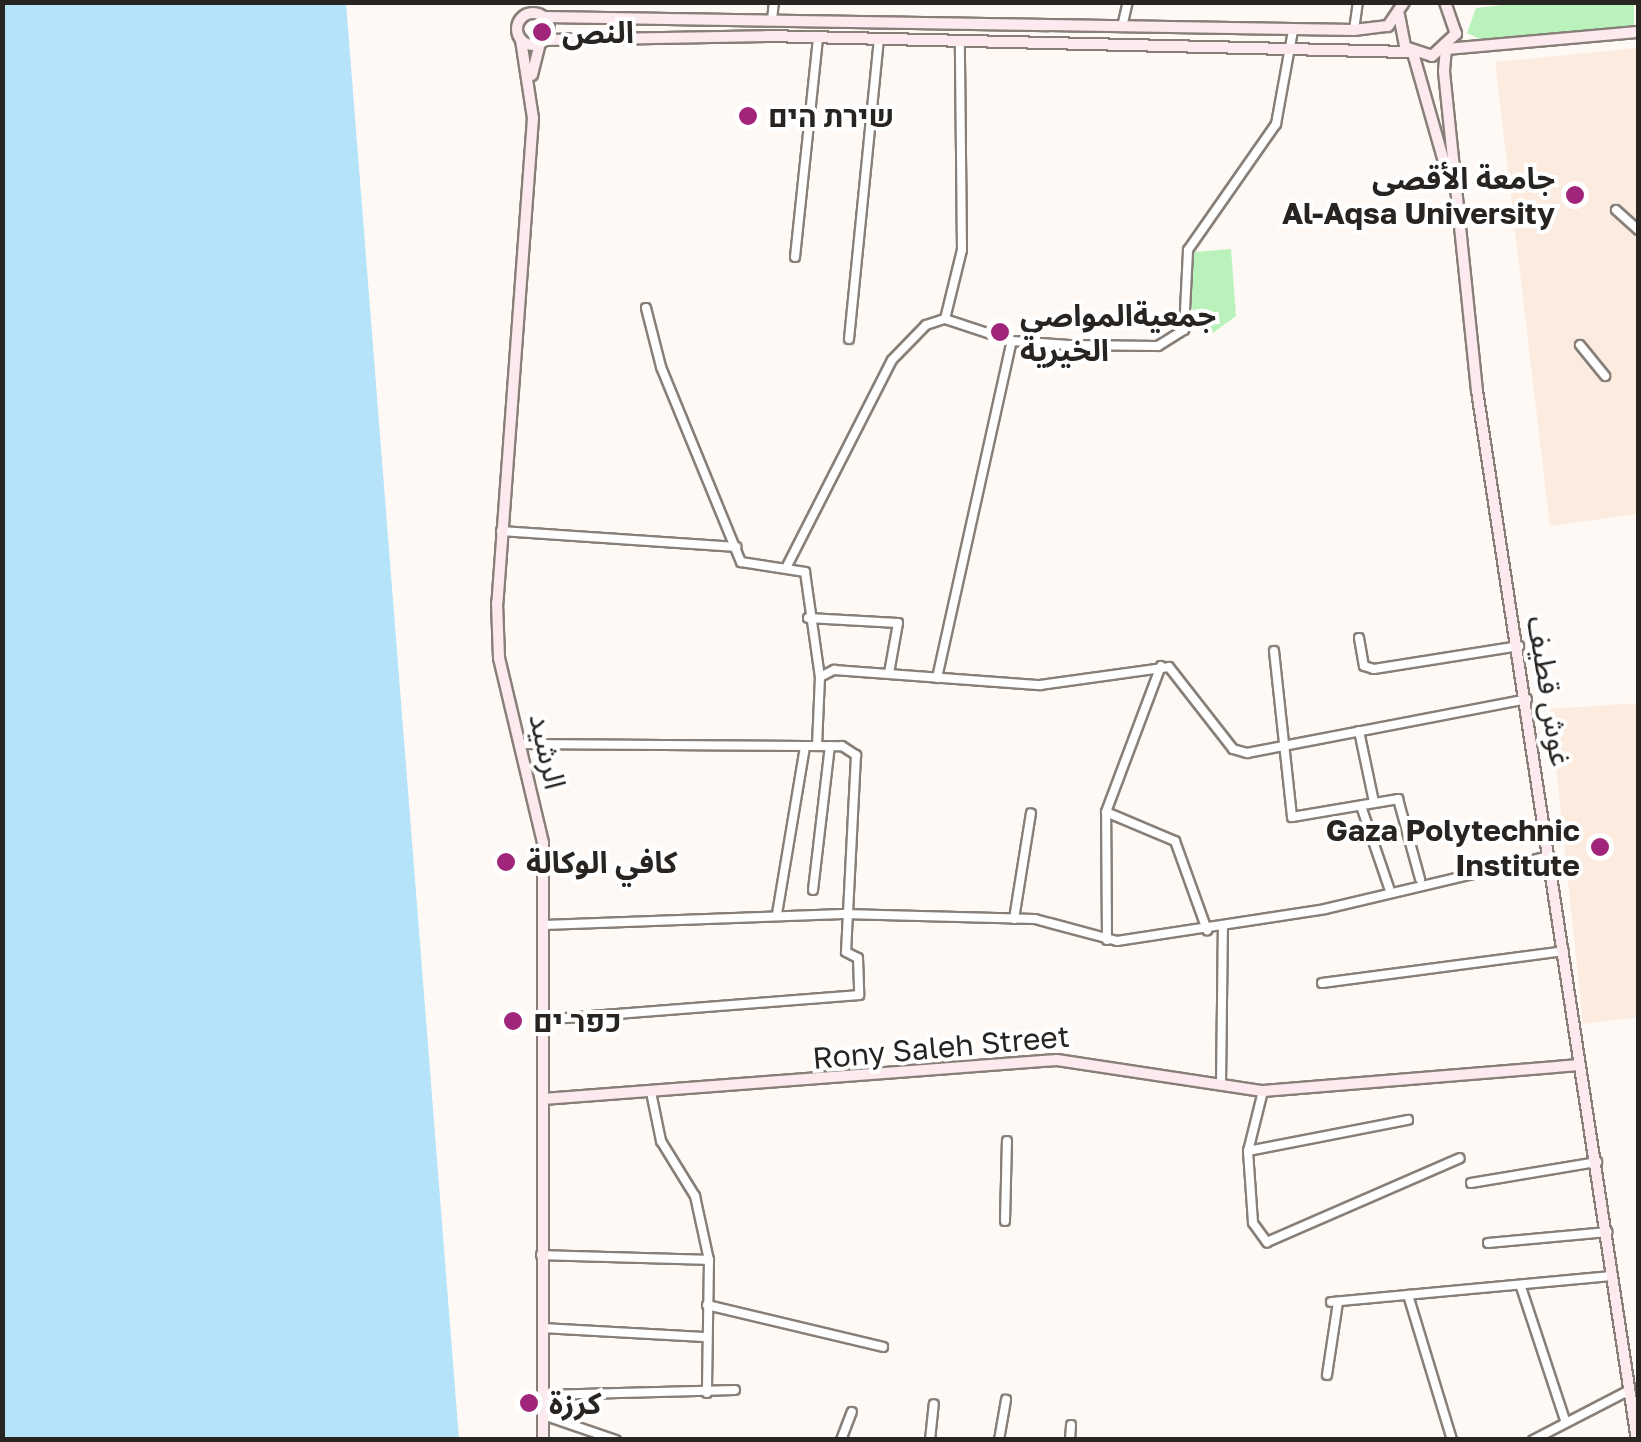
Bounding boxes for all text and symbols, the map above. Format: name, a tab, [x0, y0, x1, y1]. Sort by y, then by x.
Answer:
place label: النص	[562, 14, 634, 50]
marker: النص	[531, 21, 553, 43]
place label: שירת הים	[768, 98, 894, 134]
marker: שירת הים	[737, 105, 759, 127]
place label: جامعة الأقصى Al-Aqsa University	[1282, 160, 1555, 230]
marker: جامعة الأقصى Al-Aqsa University	[1564, 184, 1586, 206]
place label: جمعيةالمواصي الخيرية	[1020, 297, 1216, 368]
marker: جمعيةالمواصي الخيرية	[989, 321, 1011, 343]
street label: غوش قطيف	[1520, 613, 1580, 769]
street label: الرشيد	[522, 710, 574, 792]
place label: Gaza Polytechnic Institute	[1326, 812, 1580, 882]
marker: Gaza Polytechnic Institute	[1589, 836, 1611, 858]
place label: كافي الوكالة	[526, 844, 677, 880]
marker: كافي الوكالة	[495, 851, 517, 873]
place label: כפר ים	[533, 1003, 622, 1039]
marker: כפר ים	[502, 1010, 524, 1032]
street label: Rony Saleh Street	[811, 1018, 1071, 1076]
place label: كرزة	[549, 1385, 601, 1421]
marker: كرزة	[518, 1392, 540, 1414]

